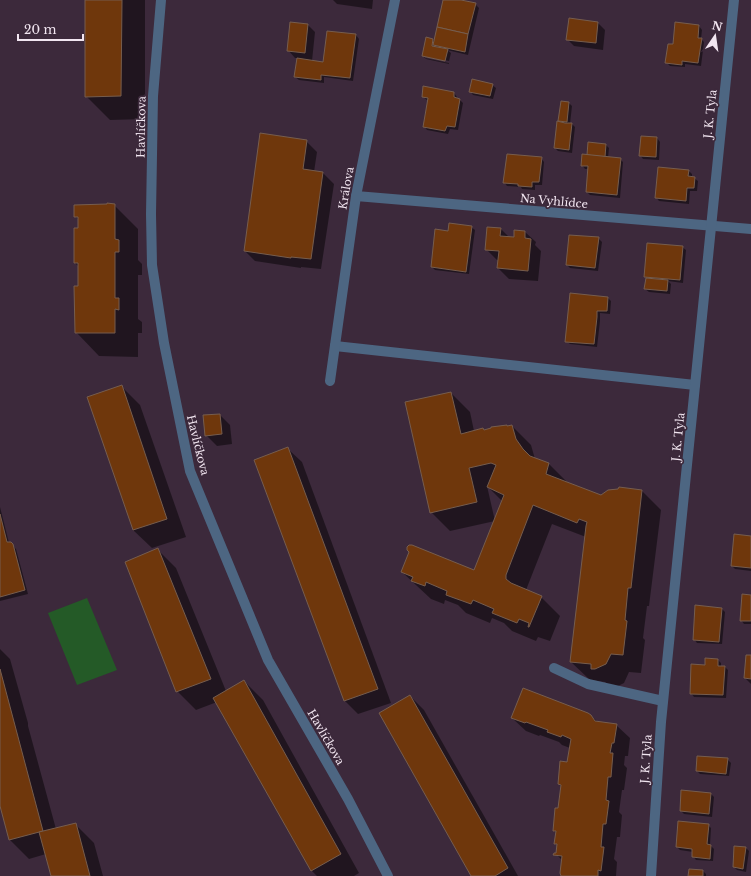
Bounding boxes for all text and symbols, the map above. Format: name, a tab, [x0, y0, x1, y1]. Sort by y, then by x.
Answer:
scale bar	[18, 16, 83, 42]
north arrow	[695, 16, 735, 56]
text: N	[711, 18, 725, 34]
text: 20 m	[24, 22, 56, 37]
street label: J. K. Tyla	[700, 88, 720, 141]
street label: Havlíčkova	[133, 95, 149, 158]
street label: Králova	[335, 165, 357, 210]
street label: Na Vyhlídce	[520, 191, 588, 211]
street label: J. K. Tyla	[668, 411, 688, 464]
street label: Havlíčkova	[184, 413, 212, 478]
street label: Havlíčkova	[304, 707, 348, 768]
street label: J. K. Tyla	[637, 733, 655, 786]

